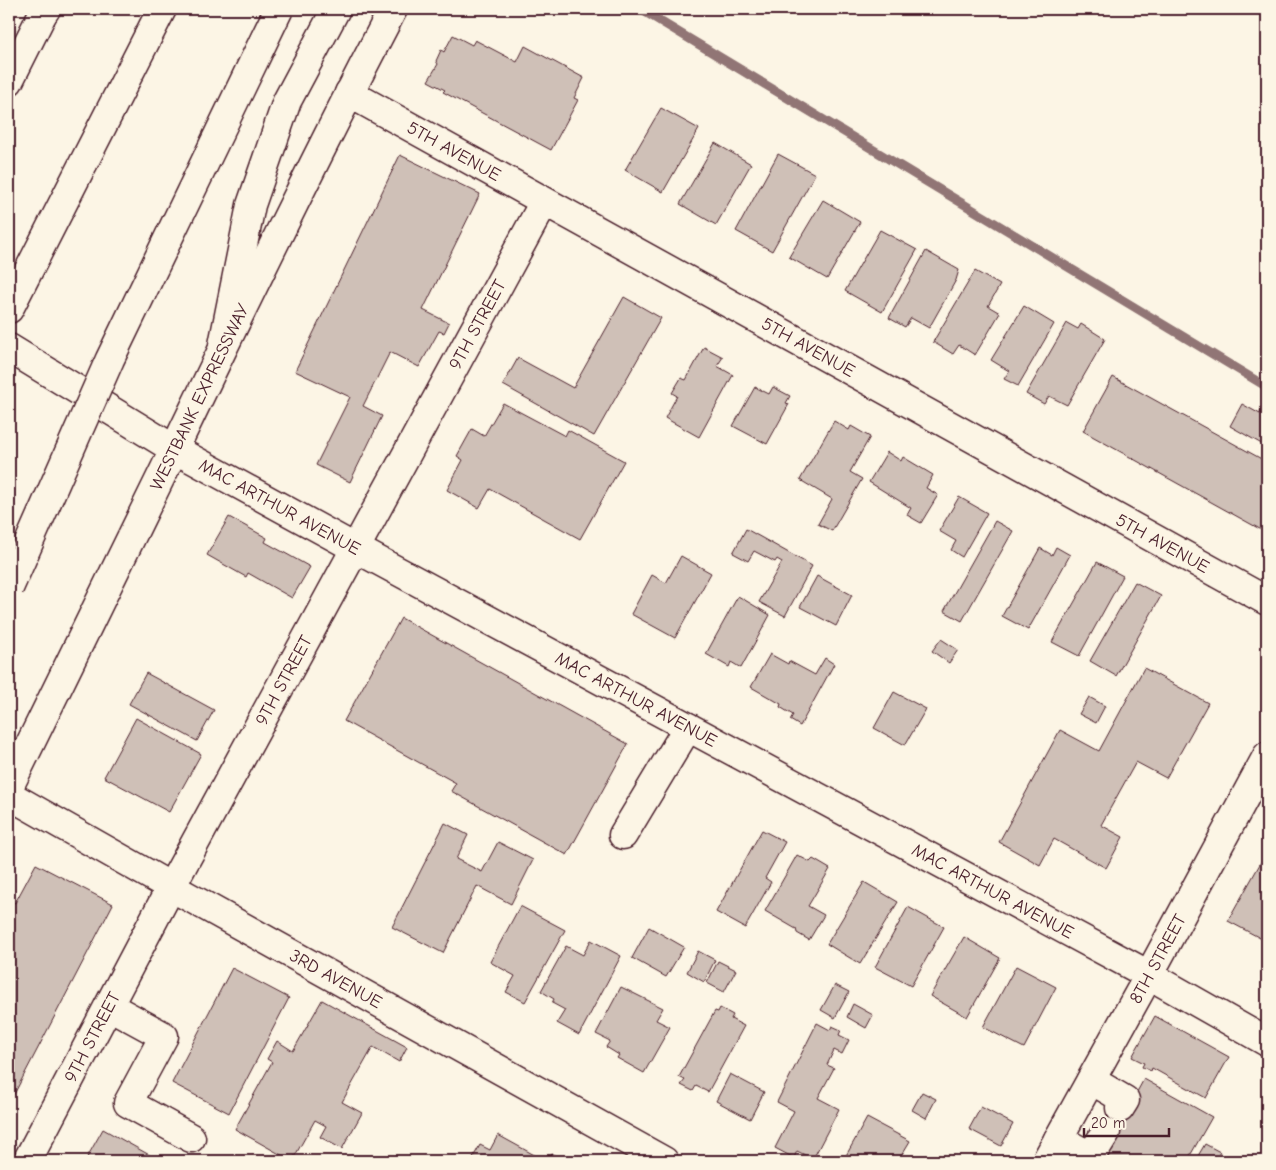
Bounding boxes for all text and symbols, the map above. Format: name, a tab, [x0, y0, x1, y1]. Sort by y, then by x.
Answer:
street label: 5TH AVENUE	[403, 117, 504, 186]
street label: 9TH STREET	[445, 276, 511, 373]
street label: WESTBANK EXPRESSWAY	[146, 300, 254, 494]
street label: 5TH AVENUE	[758, 313, 859, 382]
street label: MAC ARTHUR AVENUE	[195, 455, 364, 560]
street label: 5TH AVENUE	[1112, 509, 1213, 578]
street label: 9TH STREET	[251, 631, 317, 729]
street label: MAC ARTHUR AVENUE	[551, 648, 721, 752]
street label: MAC ARTHUR AVENUE	[908, 839, 1077, 944]
street label: 8TH STREET	[1125, 910, 1191, 1008]
street label: 3RD AVENUE	[286, 945, 386, 1013]
street label: 9TH STREET	[60, 988, 125, 1086]
scale bar	[1084, 1105, 1168, 1137]
text: 20 m	[1091, 1114, 1125, 1132]

